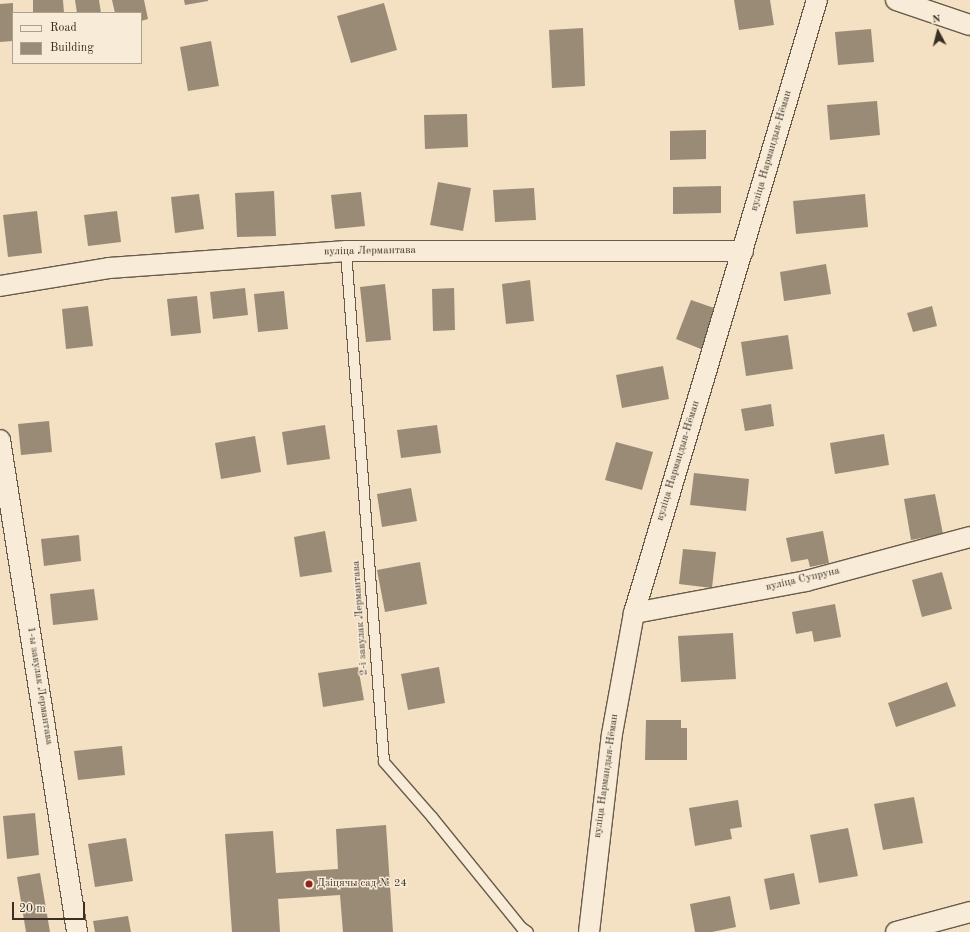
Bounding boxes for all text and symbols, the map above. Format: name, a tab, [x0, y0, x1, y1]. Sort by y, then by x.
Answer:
legend	[12, 12, 142, 64]
north arrow	[918, 12, 958, 52]
text: N	[932, 14, 941, 26]
text: Road	[50, 22, 77, 34]
text: Building	[50, 42, 94, 54]
street label: вуліца Нармандыя-Нёман	[748, 89, 796, 213]
street label: вуліца Лермантава	[324, 245, 416, 259]
street label: вуліца Нармандыя-Нёман	[654, 399, 704, 523]
street label: 2-і завулак Лермантава	[350, 560, 372, 676]
street label: вуліца Супруна	[765, 565, 841, 595]
street label: 1-ы завулак Лермантава	[23, 626, 55, 746]
street label: вуліца Нармандыя-Нёман	[592, 713, 622, 839]
place label: Дзіцячы сад № 24	[317, 877, 407, 891]
marker: Дзіцячы сад № 24	[304, 879, 314, 889]
scale bar	[14, 894, 87, 920]
text: 20 m	[19, 903, 46, 915]

